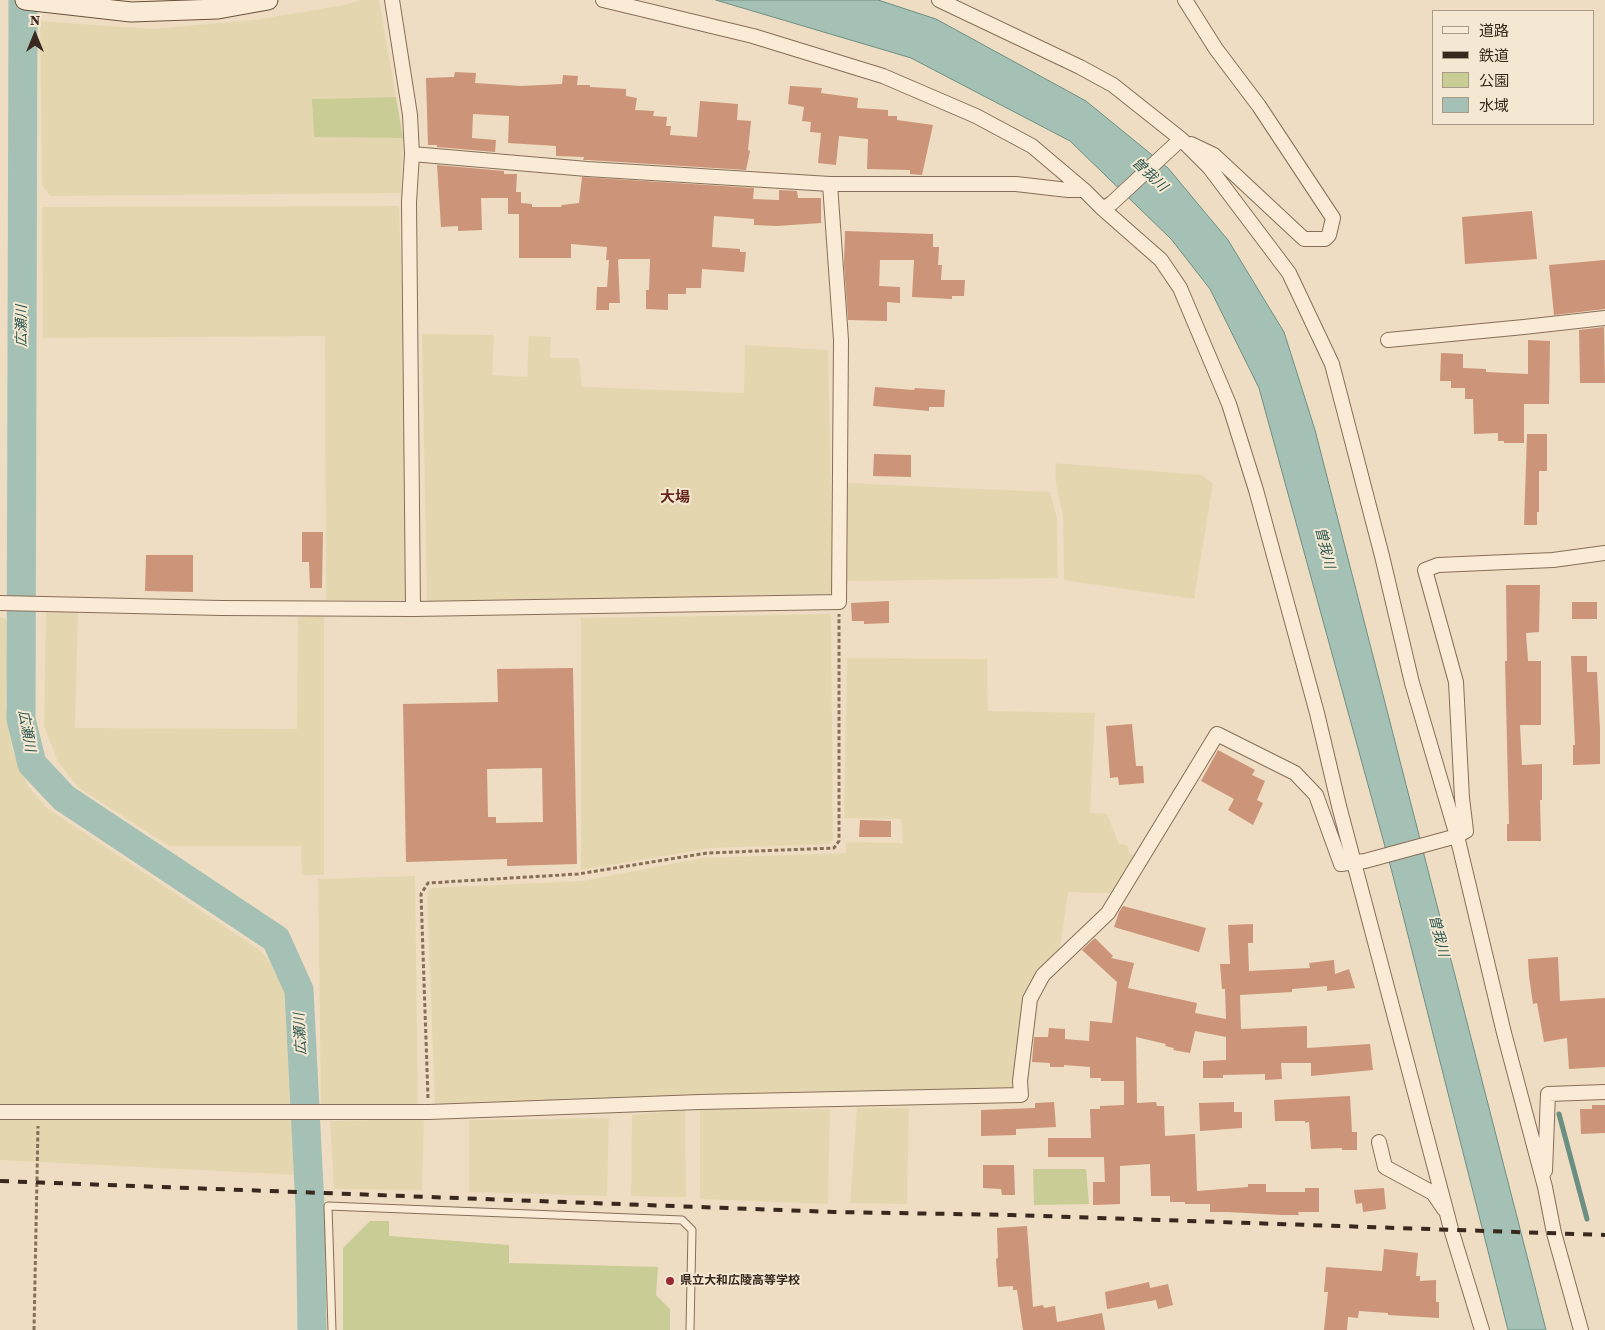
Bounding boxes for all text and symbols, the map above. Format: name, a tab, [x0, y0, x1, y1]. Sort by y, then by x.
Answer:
north arrow	[10, 10, 60, 60]
text: N	[30, 10, 40, 30]
legend	[1432, 10, 1595, 125]
text: 道路	[1479, 20, 1509, 41]
text: 鉄道	[1479, 45, 1509, 66]
text: 公園	[1479, 70, 1509, 91]
text: 水域	[1479, 95, 1509, 116]
water label: 曽我川	[1128, 155, 1170, 195]
water label: 広瀬川	[14, 305, 30, 347]
district label: 大場	[660, 489, 690, 507]
water label: 曽我川	[1311, 526, 1337, 570]
water label: 広瀬川	[14, 709, 38, 753]
water label: 曽我川	[1425, 914, 1451, 958]
water label: 広瀬川	[292, 1013, 310, 1055]
place label: 県立大和広陵高等学校	[680, 1274, 800, 1288]
marker: 県立大和広陵高等学校	[664, 1275, 676, 1287]

